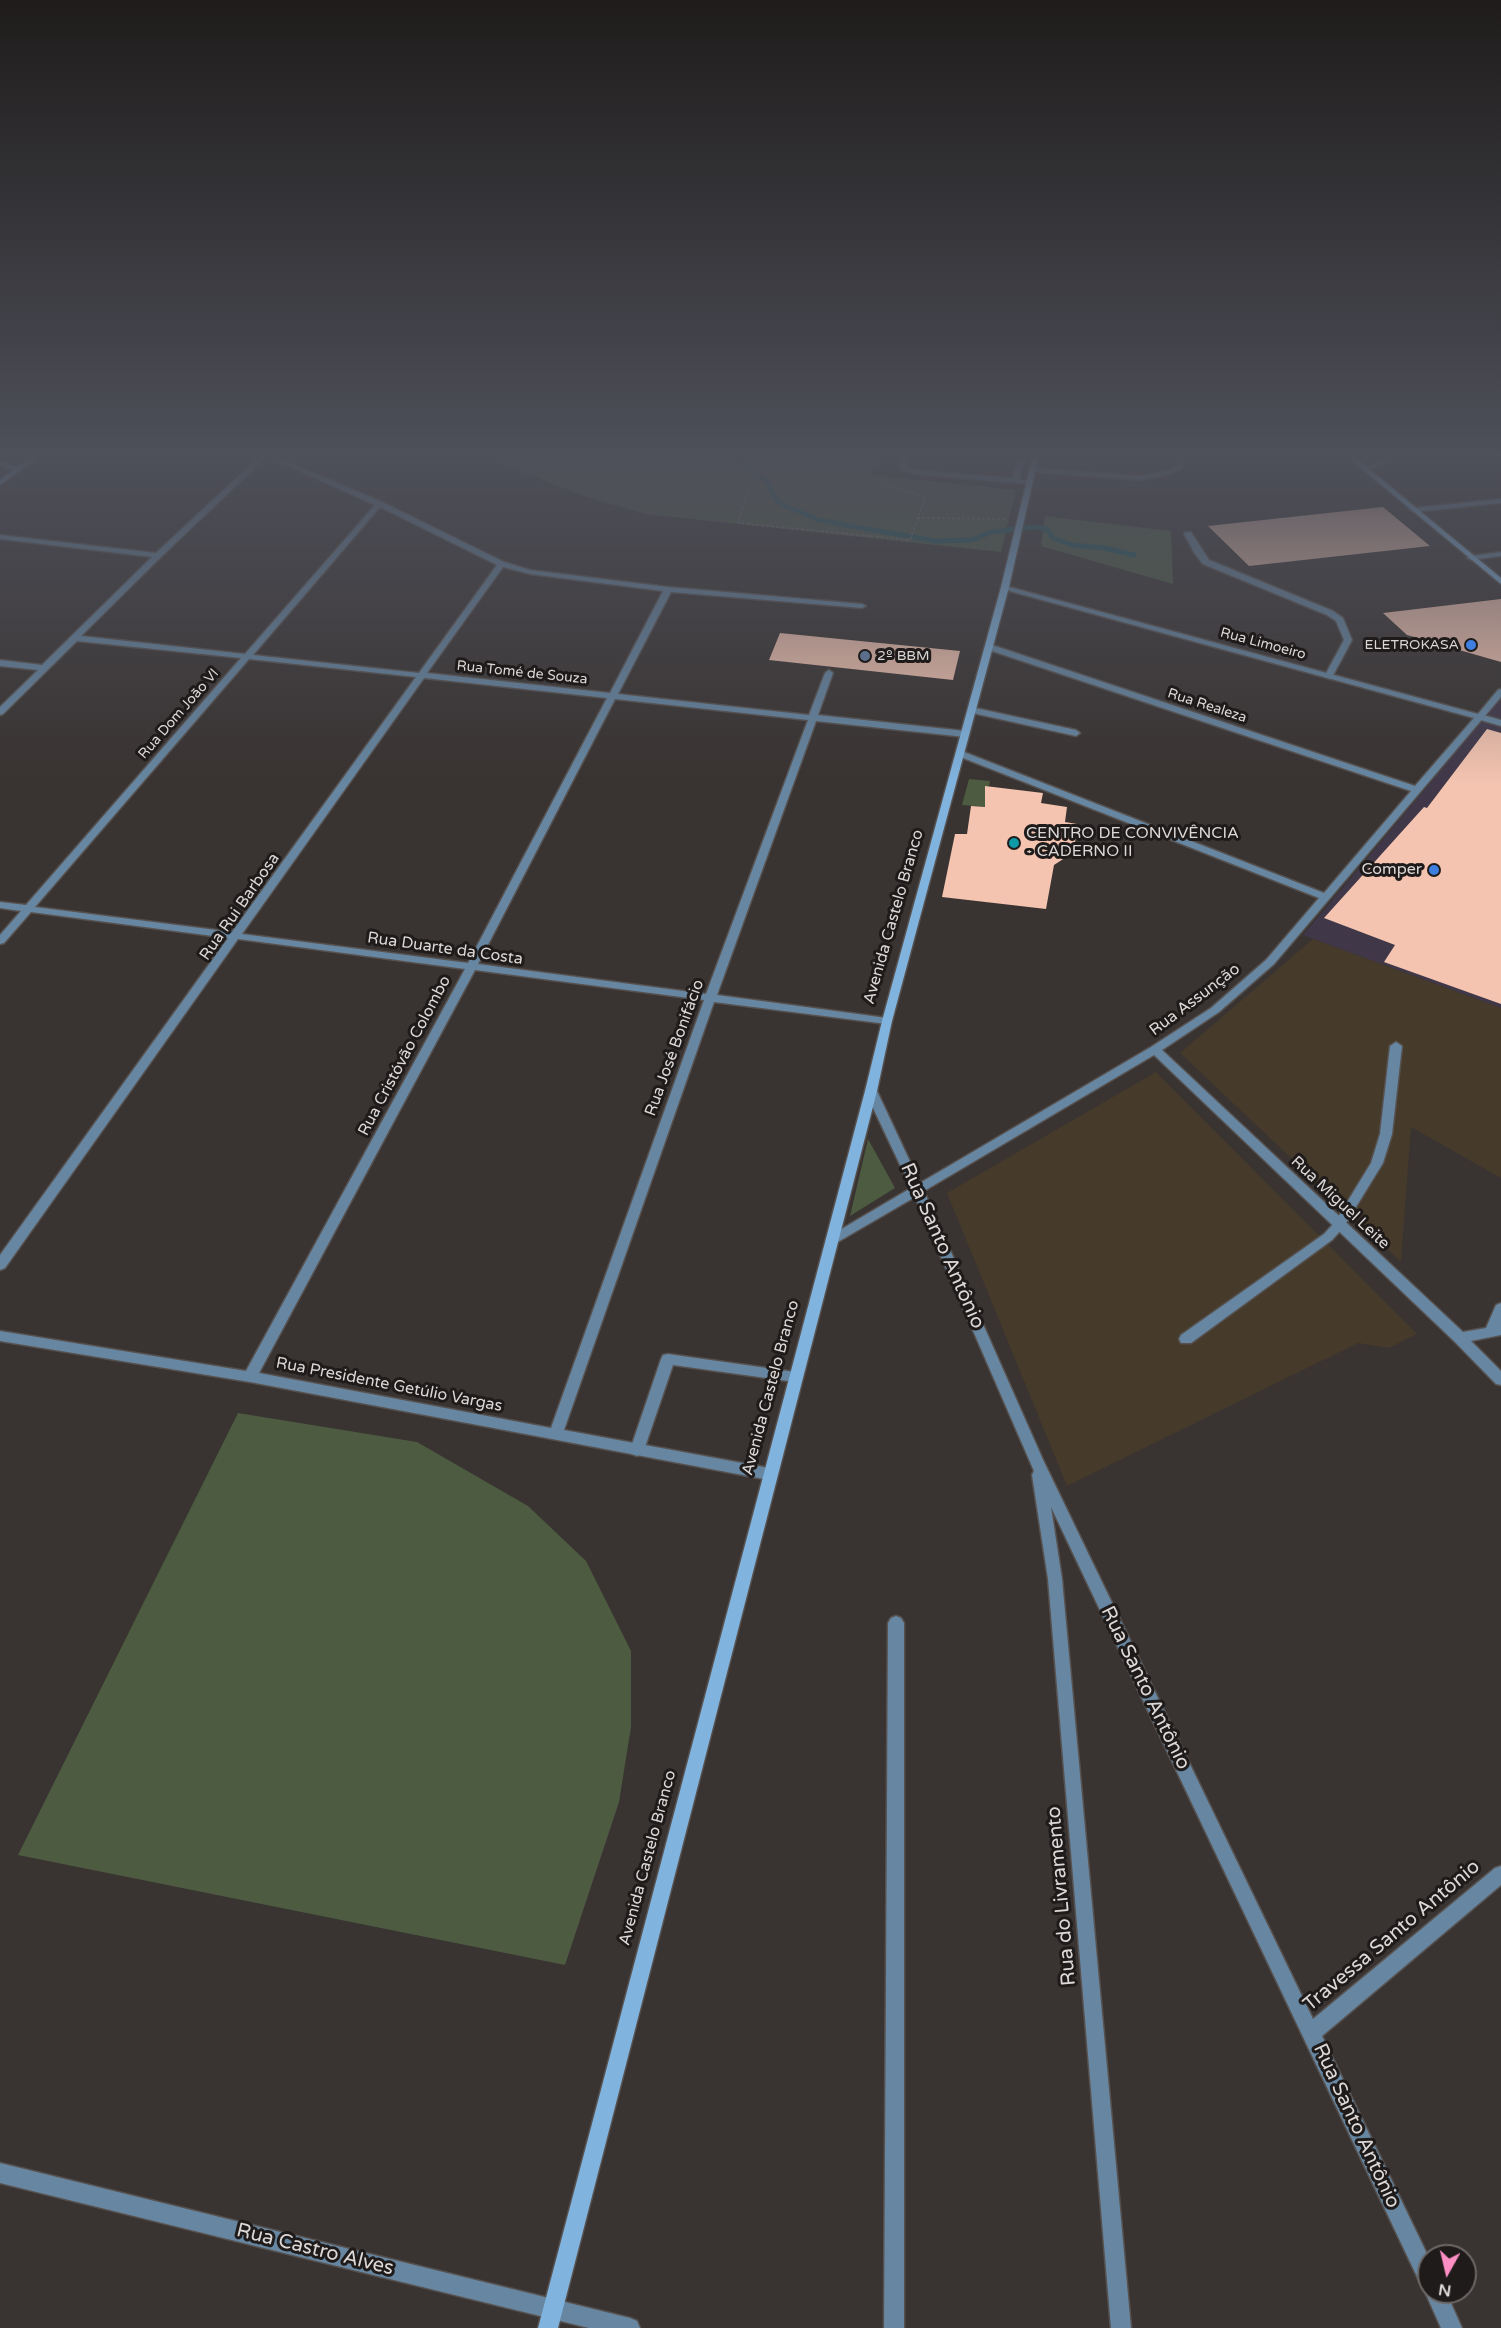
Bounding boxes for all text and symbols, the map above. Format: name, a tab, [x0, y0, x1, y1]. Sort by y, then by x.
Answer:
street label: Rua Limoeiro	[1218, 624, 1308, 664]
place label: ELETROKASA	[1365, 637, 1459, 653]
marker: ELETROKASA	[1464, 638, 1478, 652]
place label: 2º BBM	[877, 648, 930, 664]
marker: 2º BBM	[858, 649, 872, 663]
street label: Rua Tomé de Souza	[456, 658, 588, 688]
street label: Rua Dom João VI	[135, 665, 223, 763]
street label: Rua Realeza	[1165, 685, 1249, 727]
place label: CENTRO DE CONVIVÊNCIA - CADERNO II	[1026, 824, 1239, 862]
street label: Avenida Castelo Branco	[860, 828, 928, 1006]
marker: CENTRO DE CONVIVÊNCIA - CADERNO II	[1007, 836, 1021, 850]
street label: Rua Rui Barbosa	[196, 850, 284, 964]
place label: Comper	[1361, 860, 1422, 880]
marker: Comper	[1427, 863, 1441, 877]
street label: Rua Duarte da Costa	[366, 929, 524, 969]
street label: Rua Assunção	[1146, 960, 1244, 1040]
street label: Rua Cristóvão Colombo	[355, 973, 455, 1139]
street label: Rua José Bonifácio	[641, 977, 709, 1119]
street label: Rua Miguel Leite	[1287, 1152, 1393, 1254]
street label: Rua Santo Antônio	[895, 1159, 989, 1333]
street label: Avenida Castelo Branco	[738, 1298, 804, 1478]
street label: Rua Presidente Getúlio Vargas	[274, 1354, 504, 1416]
street label: Rua Santo Antônio	[1095, 1602, 1195, 1774]
street label: Avenida Castelo Branco	[615, 1768, 681, 1948]
street label: Rua do Livramento	[1042, 1805, 1082, 1987]
street label: Travessa Santo Antônio	[1299, 1855, 1485, 2017]
street label: Rua Santo Antônio	[1307, 2040, 1405, 2212]
street label: Rua Castro Alves	[234, 2219, 396, 2281]
north arrow	[1417, 2244, 1477, 2304]
text: N	[1437, 2279, 1453, 2301]

